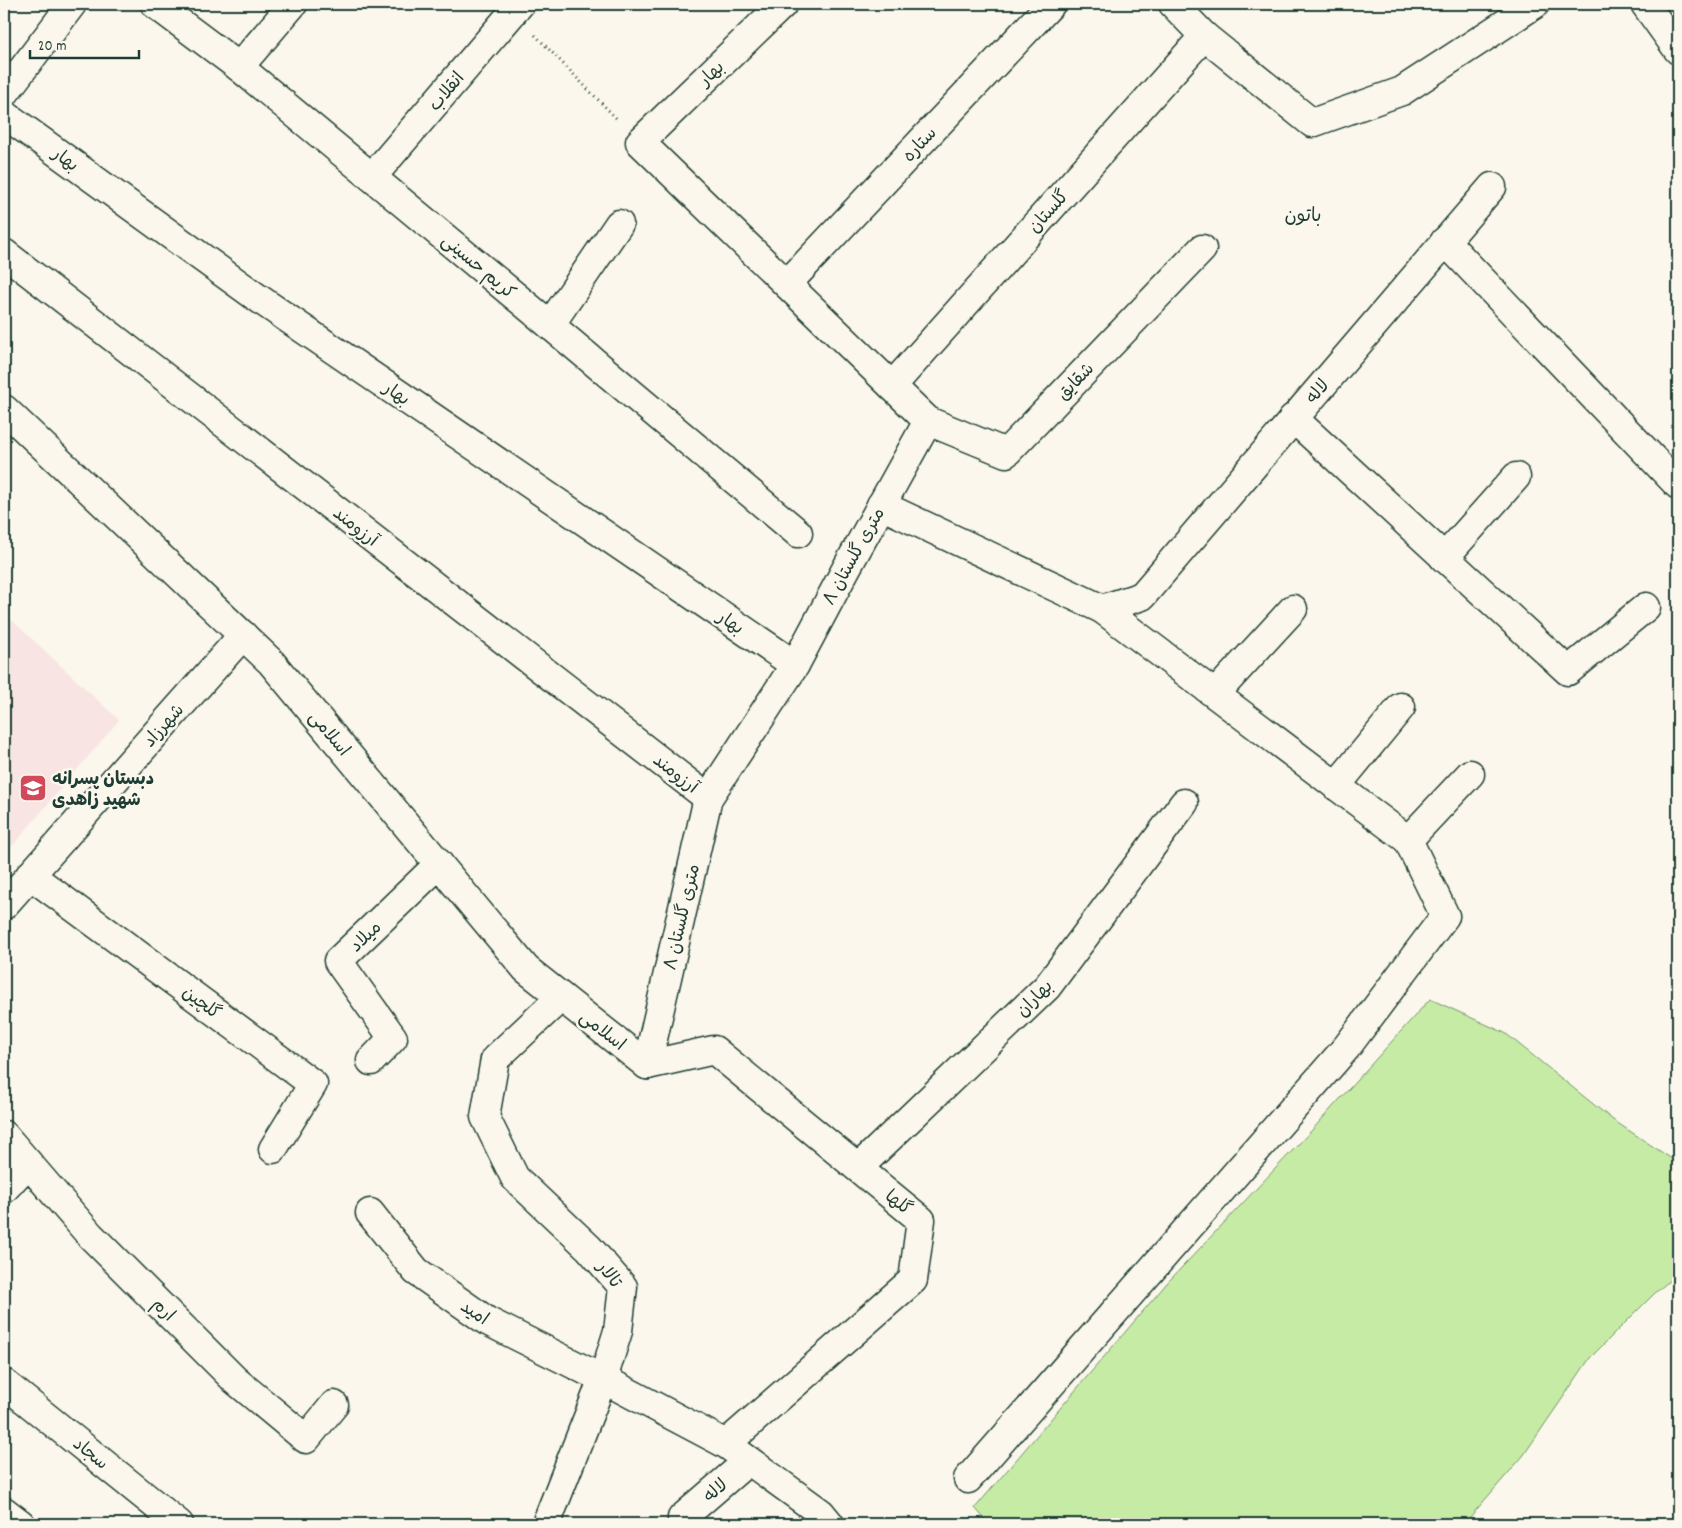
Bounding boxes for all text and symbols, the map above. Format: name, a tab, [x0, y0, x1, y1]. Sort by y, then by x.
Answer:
scale bar	[30, 28, 139, 60]
text: 20 m	[38, 36, 66, 58]
street label: بهار	[693, 56, 731, 95]
street label: انقلاب	[424, 68, 472, 118]
street label: ستاره	[898, 122, 944, 169]
street label: بهار	[45, 142, 83, 179]
street label: گلستان	[1024, 185, 1076, 240]
district label: باتون	[1284, 204, 1322, 231]
street label: کریم حسینی	[435, 229, 520, 307]
street label: شقایق	[1052, 358, 1101, 407]
street label: لاله	[1301, 375, 1337, 410]
street label: بهار	[376, 376, 414, 413]
street label: آرزومند	[326, 502, 384, 555]
street label: ۸ متری گلستان	[818, 504, 892, 611]
street label: بهار	[710, 605, 748, 642]
street label: شهرزاد	[139, 699, 191, 754]
street label: اسلامی	[302, 706, 355, 763]
street label: آرزومند	[646, 749, 704, 802]
place label: دبستان پسرانه شهید زاهدی	[52, 768, 154, 814]
school or university icon: دبستان پسرانه شهید زاهدی	[18, 773, 48, 803]
street label: ۸ متری گلستان	[659, 862, 708, 973]
street label: میلاد	[345, 916, 388, 959]
street label: بهاران	[1012, 975, 1060, 1024]
street label: گلچین	[176, 981, 225, 1027]
street label: اسلامی	[573, 1006, 630, 1058]
street label: گلها	[878, 1185, 917, 1223]
street label: تالار	[588, 1255, 627, 1295]
street label: ارم	[145, 1293, 180, 1328]
street label: امید	[454, 1295, 493, 1333]
street label: سجاد	[66, 1433, 113, 1477]
street label: لاله	[699, 1474, 734, 1510]

